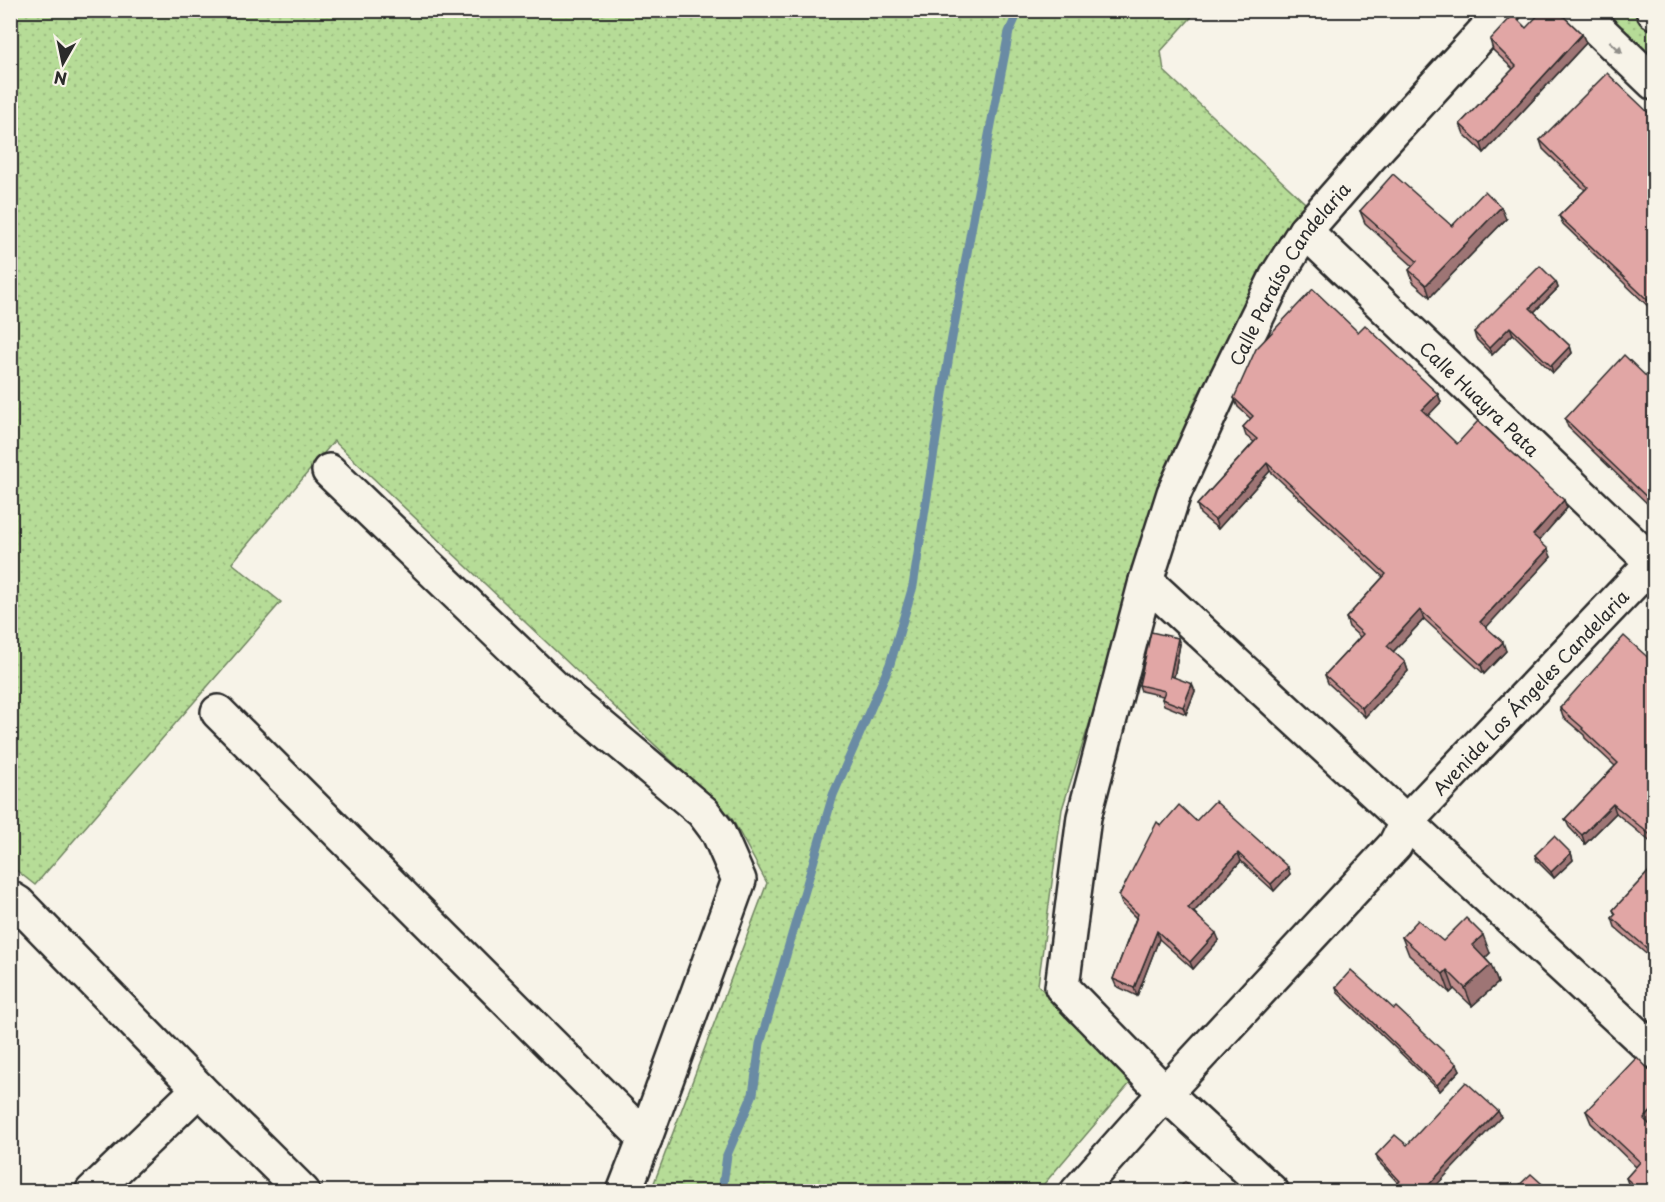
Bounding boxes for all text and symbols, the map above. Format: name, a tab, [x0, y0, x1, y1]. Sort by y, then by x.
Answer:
north arrow	[33, 33, 93, 93]
one-way arrow	[1609, 39, 1623, 53]
text: N	[52, 66, 69, 92]
street label: Calle Paraíso Candelaria	[1222, 175, 1356, 370]
street label: Calle Huayra Pata	[1414, 334, 1547, 462]
street label: Avenida Los Ángeles Candelaria	[1426, 582, 1635, 800]

